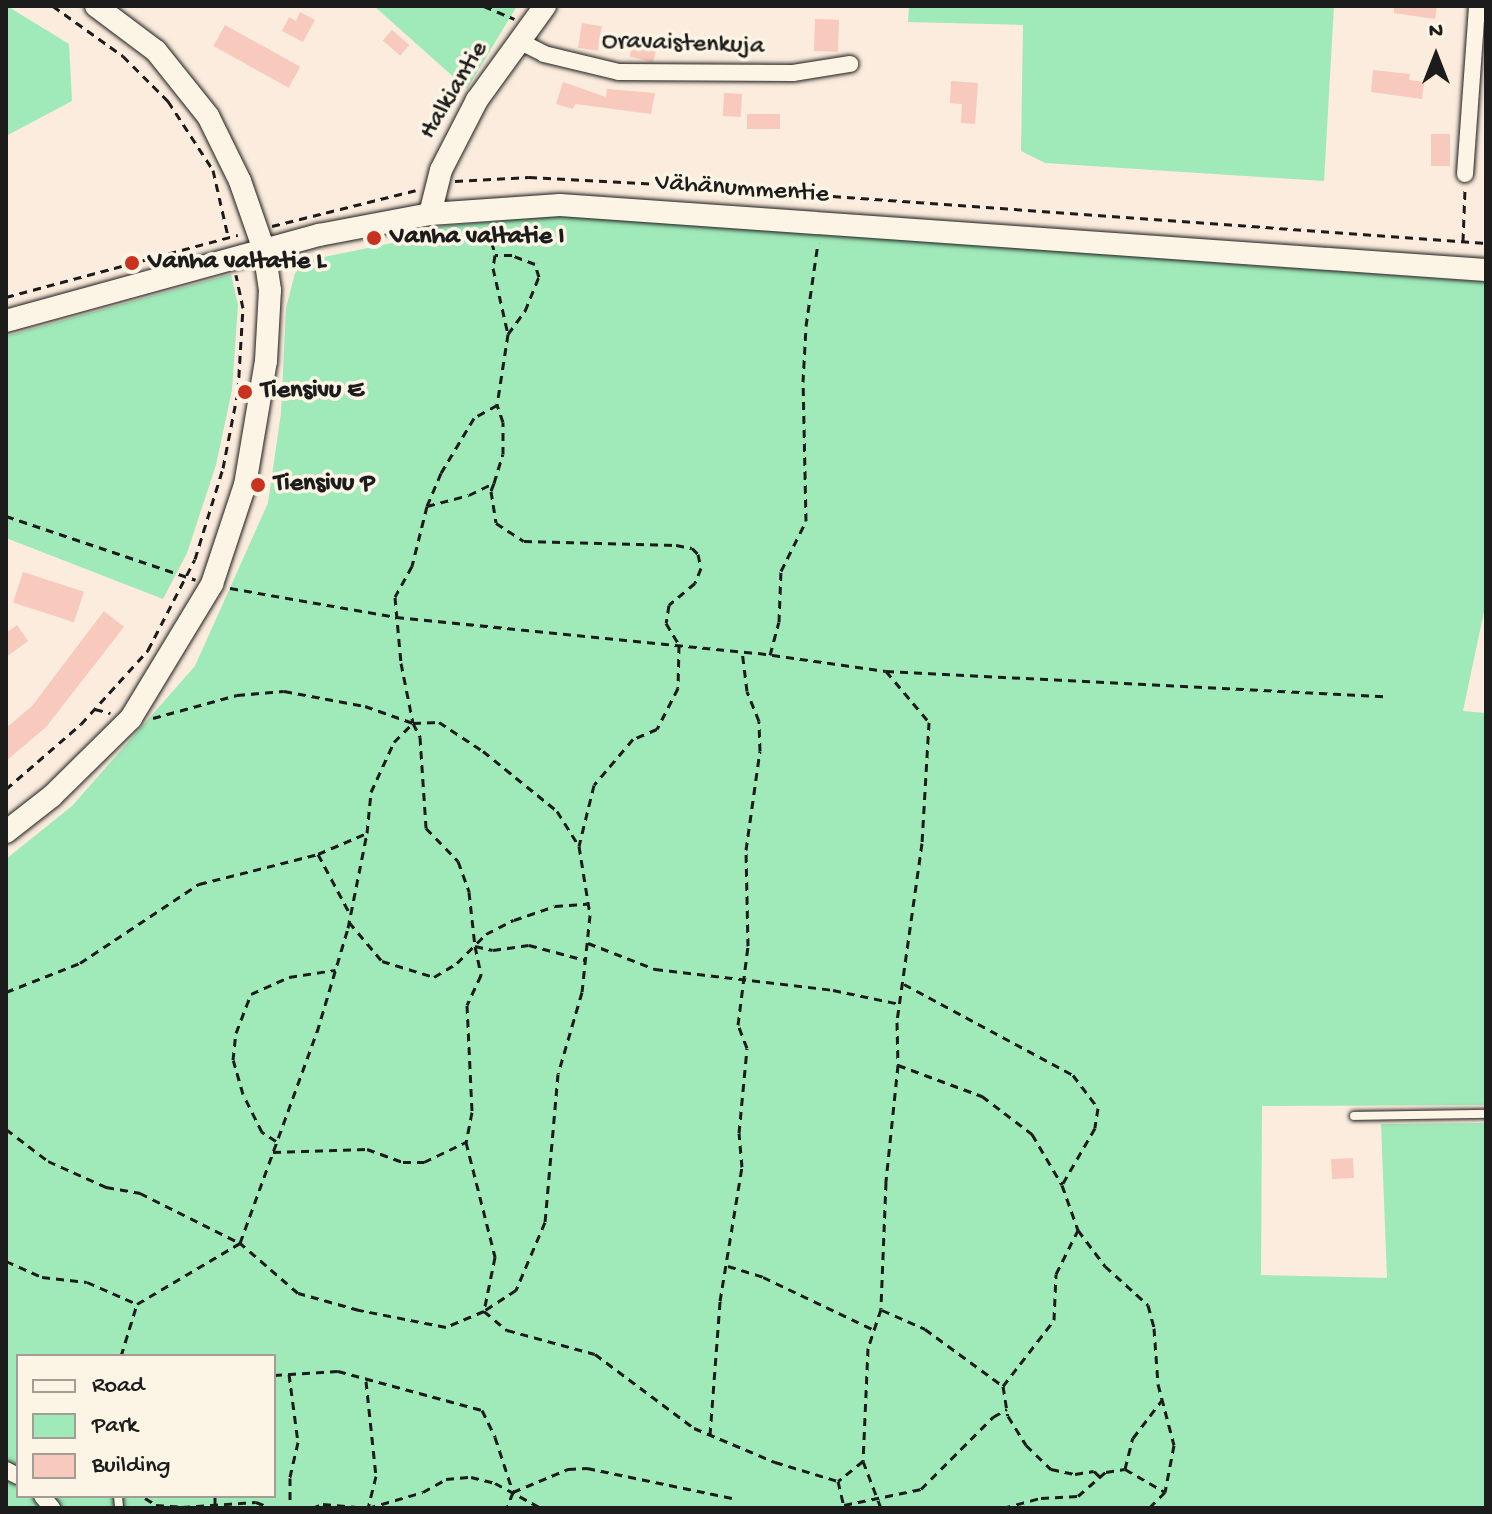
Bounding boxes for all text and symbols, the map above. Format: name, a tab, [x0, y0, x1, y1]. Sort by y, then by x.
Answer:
north arrow	[1396, 16, 1476, 96]
text: N	[1429, 19, 1443, 45]
street label: Oravaistenkuja	[601, 27, 765, 63]
street label: Halkiantie	[414, 36, 496, 146]
street label: Vähänummentie	[654, 168, 830, 212]
place label: Vanha valtatie I	[390, 222, 565, 254]
marker: Vanha valtatie I	[365, 229, 383, 247]
place label: Vanha valtatie L	[148, 247, 326, 279]
marker: Vanha valtatie L	[123, 254, 141, 272]
place label: Tiensivu E	[261, 376, 364, 408]
marker: Tiensivu E	[236, 383, 254, 401]
place label: Tiensivu P	[274, 469, 375, 501]
marker: Tiensivu P	[249, 476, 267, 494]
legend	[16, 1354, 276, 1498]
text: Road	[92, 1372, 144, 1401]
text: Park	[92, 1412, 138, 1441]
text: Building	[92, 1452, 170, 1481]

